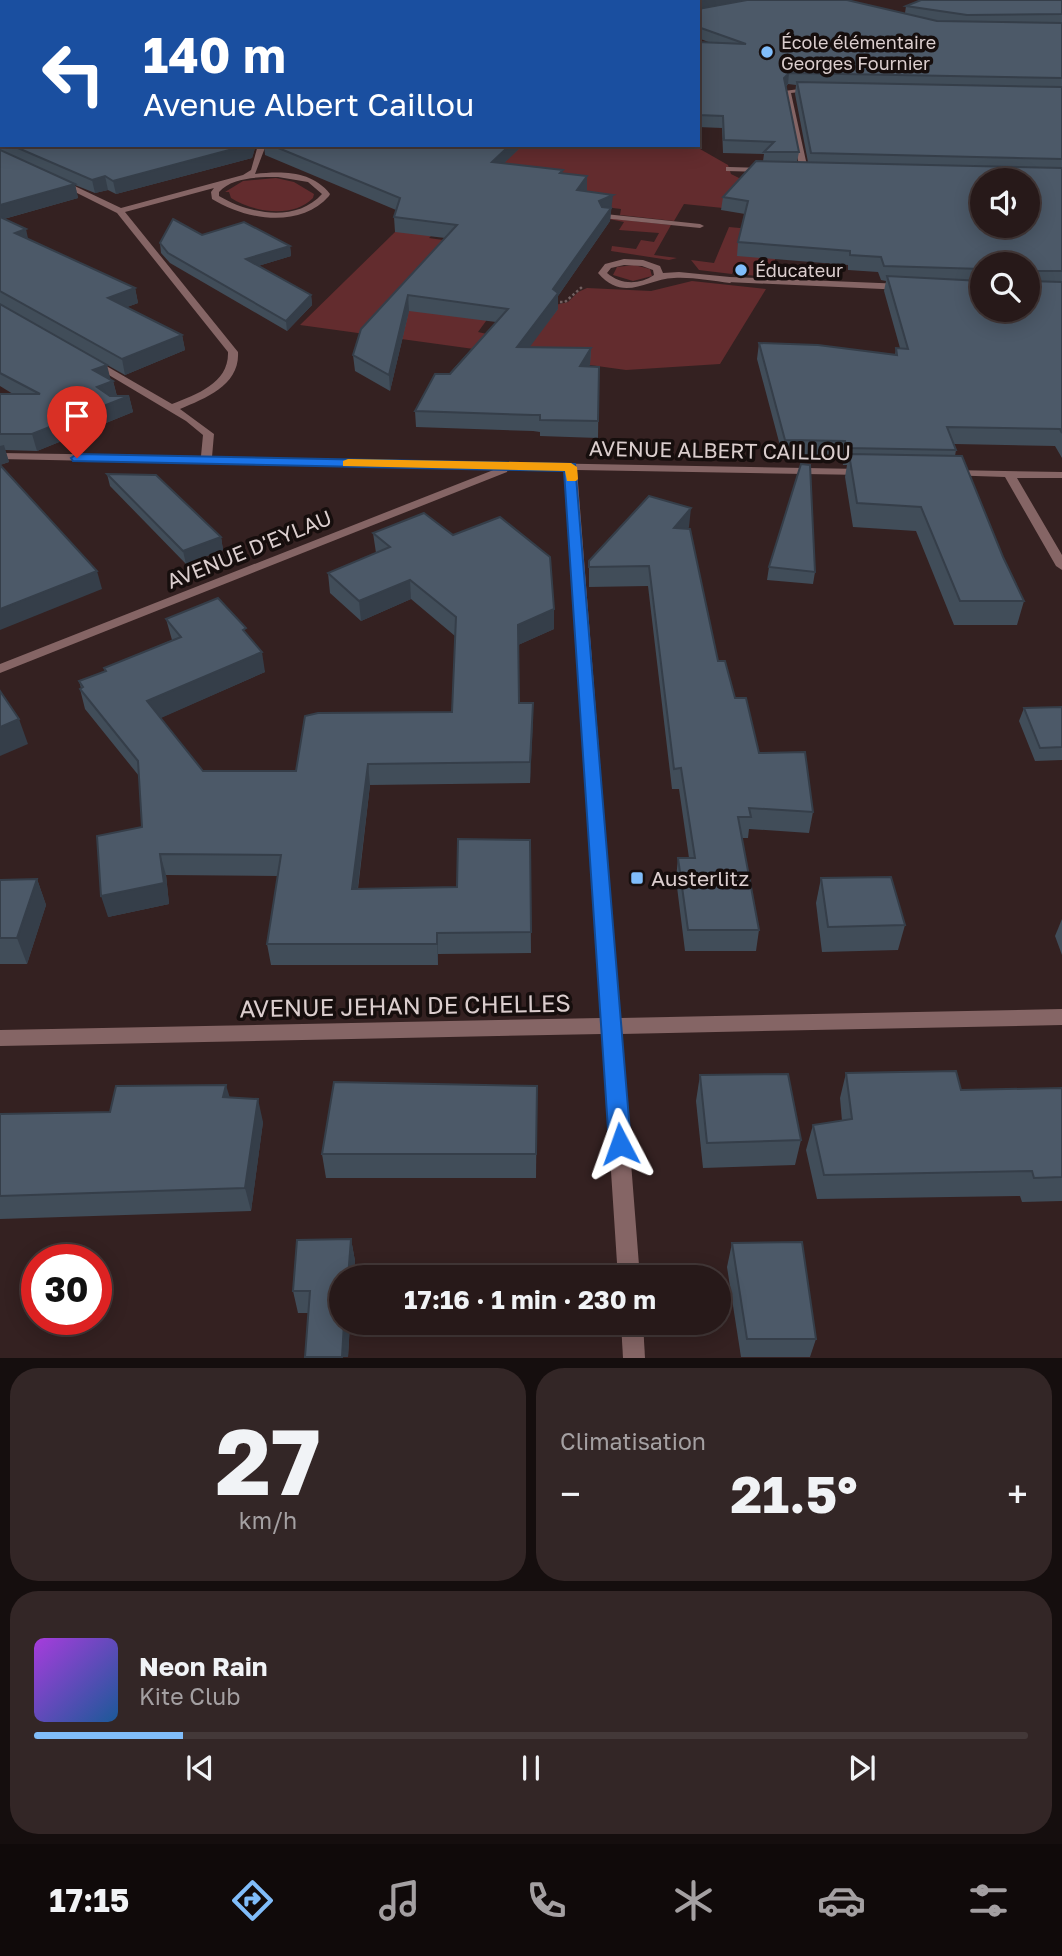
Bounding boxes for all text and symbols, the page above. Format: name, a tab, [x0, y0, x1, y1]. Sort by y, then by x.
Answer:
text: 140 m	[143, 25, 286, 84]
icon: left	[28, 28, 119, 119]
place label: École élémentaire Georges Fournier	[781, 31, 936, 74]
marker: École élémentaire Georges Fournier	[759, 44, 775, 60]
text: Avenue Albert Caillou	[143, 85, 474, 123]
map controls	[970, 168, 1040, 322]
button: sound	[970, 168, 1040, 238]
button: search	[970, 252, 1040, 322]
place label: Éducateur	[755, 259, 843, 281]
marker: Éducateur	[733, 262, 749, 278]
pin	[47, 386, 107, 458]
icon: arrive	[58, 397, 96, 435]
street label: AVENUE ALBERT CAILLOU	[589, 435, 851, 465]
street label: AVENUE D'EYLAU	[163, 504, 335, 594]
place label: Austerlitz	[651, 865, 749, 891]
marker: Austerlitz	[629, 870, 645, 886]
street label: AVENUE JEHAN DE CHELLES	[239, 988, 571, 1022]
position arrow	[583, 1107, 657, 1181]
speed limit sign: 30	[21, 1244, 112, 1335]
text: 17:16 · 1 min · 230 m	[404, 1284, 656, 1315]
text: 27	[215, 1406, 321, 1515]
text: Climatisation	[560, 1427, 706, 1455]
text: 21.5°	[730, 1462, 858, 1524]
text: −	[560, 1471, 581, 1516]
text: +	[1007, 1471, 1028, 1516]
text: km/h	[239, 1506, 297, 1534]
text: Neon Rain	[139, 1651, 268, 1682]
text: Kite Club	[139, 1682, 240, 1710]
icon: previous	[181, 1749, 219, 1787]
icon: pause	[512, 1749, 550, 1787]
icon: next	[843, 1749, 881, 1787]
icon: directions	[228, 1876, 277, 1925]
icon: music	[375, 1876, 424, 1925]
icon: phone	[522, 1876, 571, 1925]
icon: climate	[669, 1876, 718, 1925]
icon: car	[817, 1876, 866, 1925]
icon: filters	[964, 1876, 1013, 1925]
text: 17:15	[49, 1881, 129, 1919]

